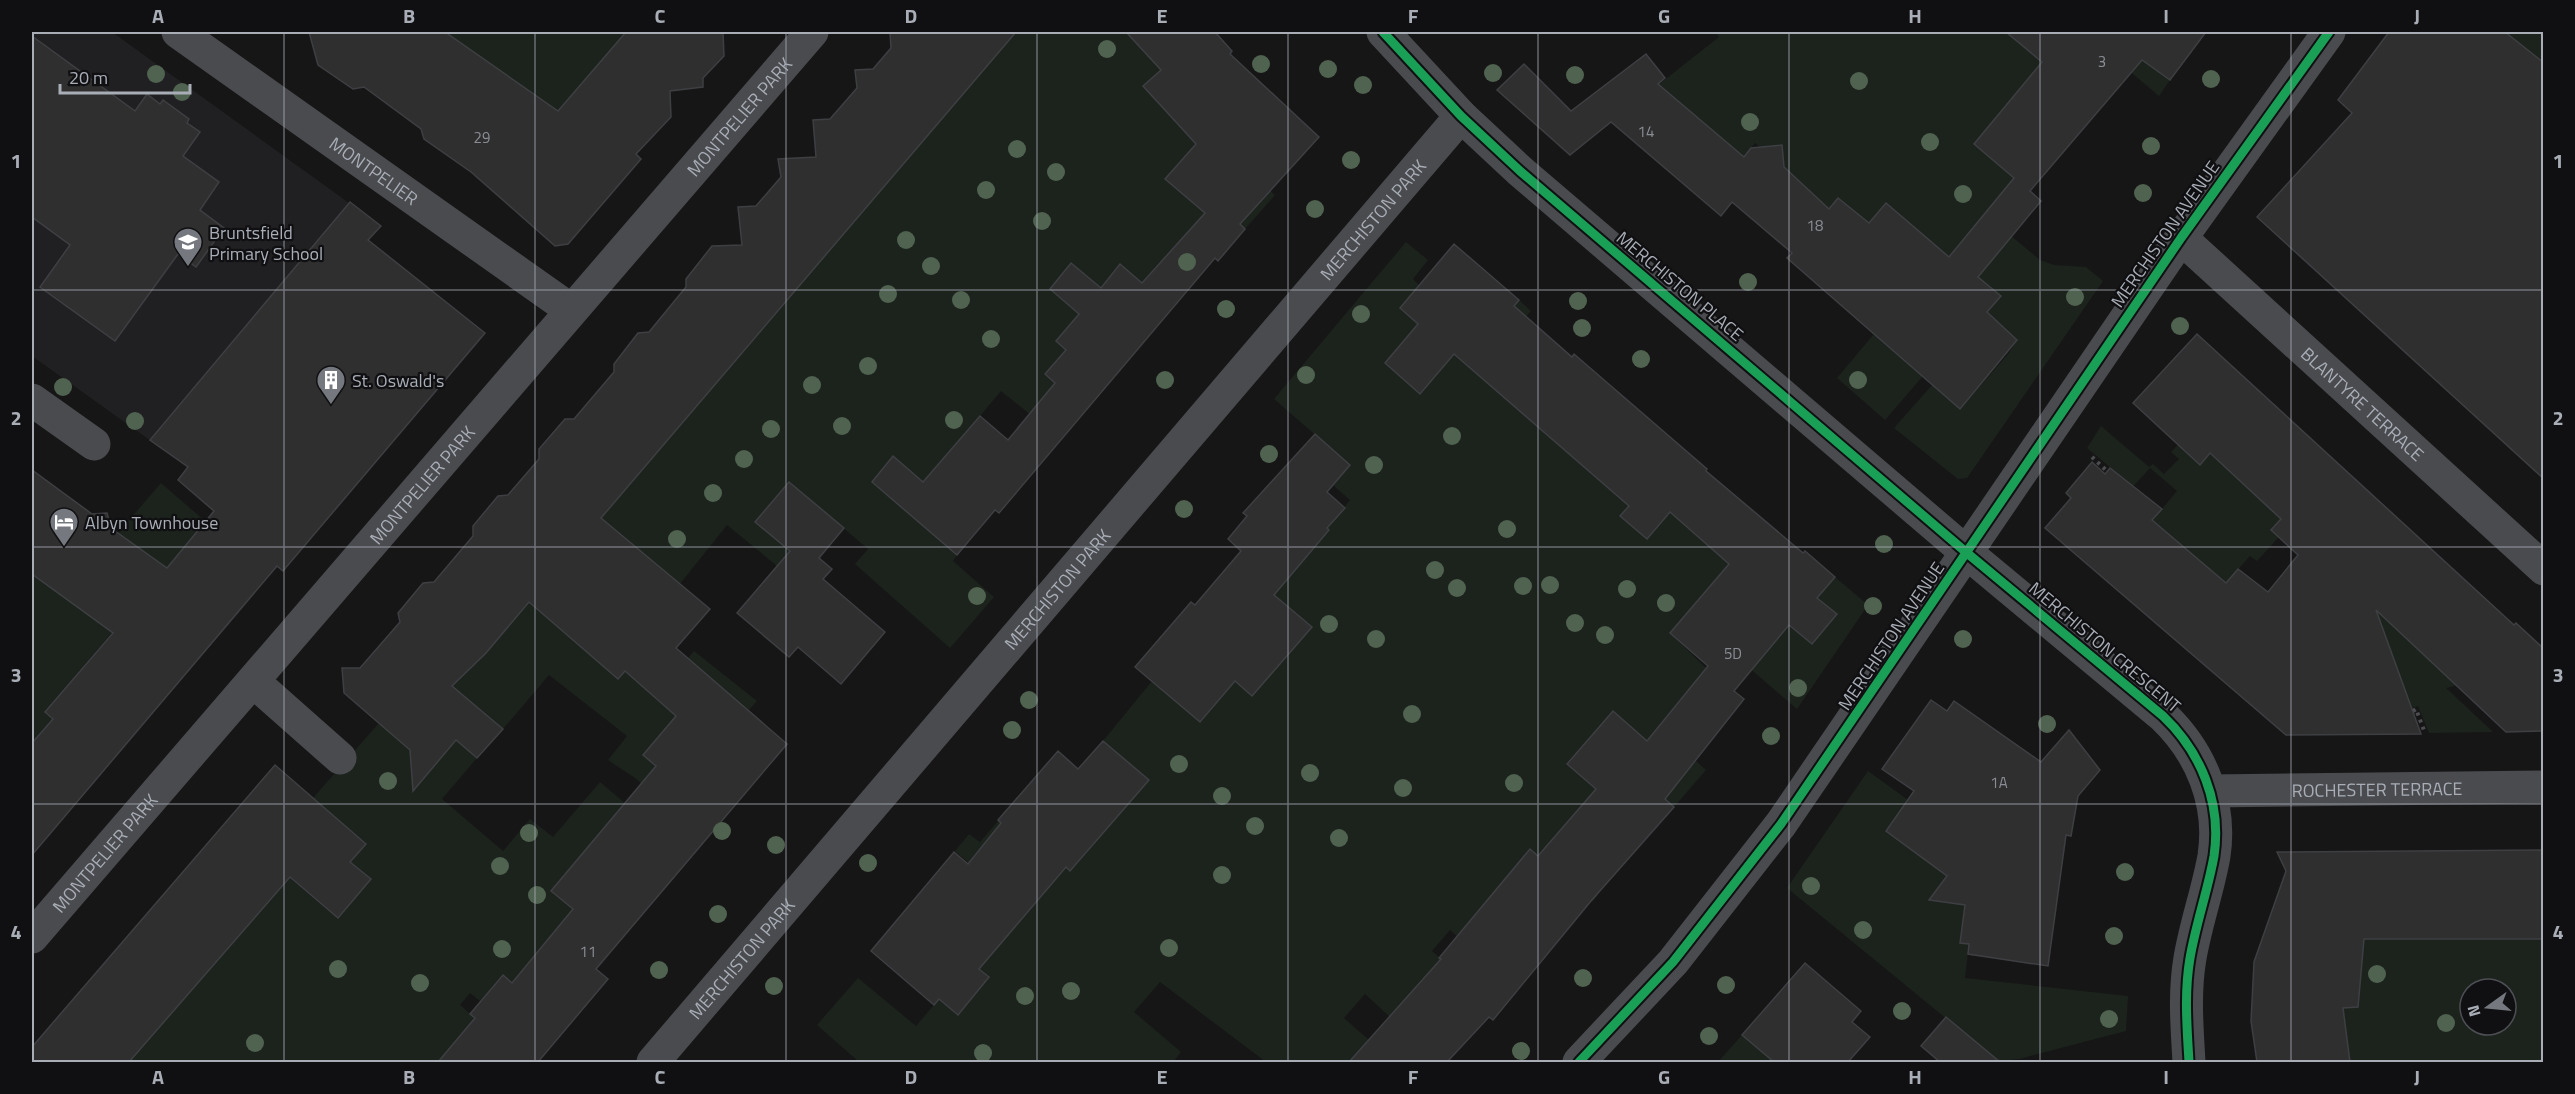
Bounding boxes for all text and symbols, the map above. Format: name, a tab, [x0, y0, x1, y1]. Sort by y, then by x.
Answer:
text: A	[152, 0, 164, 31]
text: B	[403, 0, 415, 31]
text: C	[655, 0, 666, 31]
text: D	[905, 0, 917, 31]
text: E	[1156, 0, 1168, 31]
text: F	[1408, 0, 1419, 31]
text: G	[1658, 0, 1670, 31]
text: H	[1908, 0, 1922, 31]
text: I	[2163, 0, 2169, 31]
text: J	[2414, 0, 2420, 31]
house number: 3	[2098, 50, 2106, 73]
street label: MONTPELIER PARK	[680, 51, 798, 182]
scale bar	[60, 57, 190, 95]
text: 20 m	[69, 64, 108, 91]
house number: 14	[1638, 120, 1654, 143]
house number: 29	[474, 126, 490, 149]
street label: MONTPELIER	[324, 130, 424, 211]
text: 1	[10, 145, 22, 176]
text: 1	[2552, 145, 2564, 176]
street label: MERCHISTON PARK	[1313, 153, 1432, 286]
street label: MERCHISTON AVENUE	[2104, 155, 2226, 313]
house number: 18	[1807, 214, 1823, 237]
place label: Bruntsfield Primary School	[209, 219, 323, 267]
street label: MERCHISTON PLACE	[1610, 225, 1750, 347]
school or university icon: Bruntsfield Primary School	[172, 226, 204, 268]
street label: BLANTYRE TERRACE	[2295, 340, 2430, 467]
building icon: St. Oswald's	[315, 364, 347, 406]
place label: St. Oswald's	[352, 367, 444, 394]
text: 2	[10, 402, 22, 433]
text: 2	[2552, 402, 2564, 433]
street label: MONTPELIER PARK	[363, 419, 481, 550]
hotel icon: Albyn Townhouse	[48, 506, 80, 548]
place label: Albyn Townhouse	[85, 509, 218, 536]
street label: MERCHISTON PARK	[997, 523, 1116, 655]
street label: MERCHISTON AVENUE	[1831, 556, 1951, 716]
street label: MERCHISTON CRESCENT	[2023, 575, 2187, 719]
house number: 5D	[1724, 642, 1742, 665]
text: 3	[10, 659, 22, 690]
text: 3	[2552, 659, 2564, 690]
house number: 1A	[1990, 771, 2008, 794]
street label: ROCHESTER TERRACE	[2291, 774, 2463, 804]
street label: MONTPELIER PARK	[45, 787, 164, 918]
street label: MERCHISTON PARK	[682, 892, 801, 1025]
text: 4	[10, 916, 22, 947]
text: 4	[2552, 916, 2564, 947]
house number: 11	[580, 940, 596, 963]
north arrow	[2458, 977, 2518, 1037]
text: N	[2460, 1002, 2487, 1019]
text: A	[152, 1061, 164, 1092]
text: B	[403, 1061, 415, 1092]
text: C	[655, 1061, 666, 1092]
text: D	[905, 1061, 917, 1092]
text: E	[1156, 1061, 1168, 1092]
text: F	[1408, 1061, 1419, 1092]
text: G	[1658, 1061, 1670, 1092]
text: H	[1908, 1061, 1922, 1092]
text: I	[2163, 1061, 2169, 1092]
text: J	[2414, 1061, 2420, 1092]

